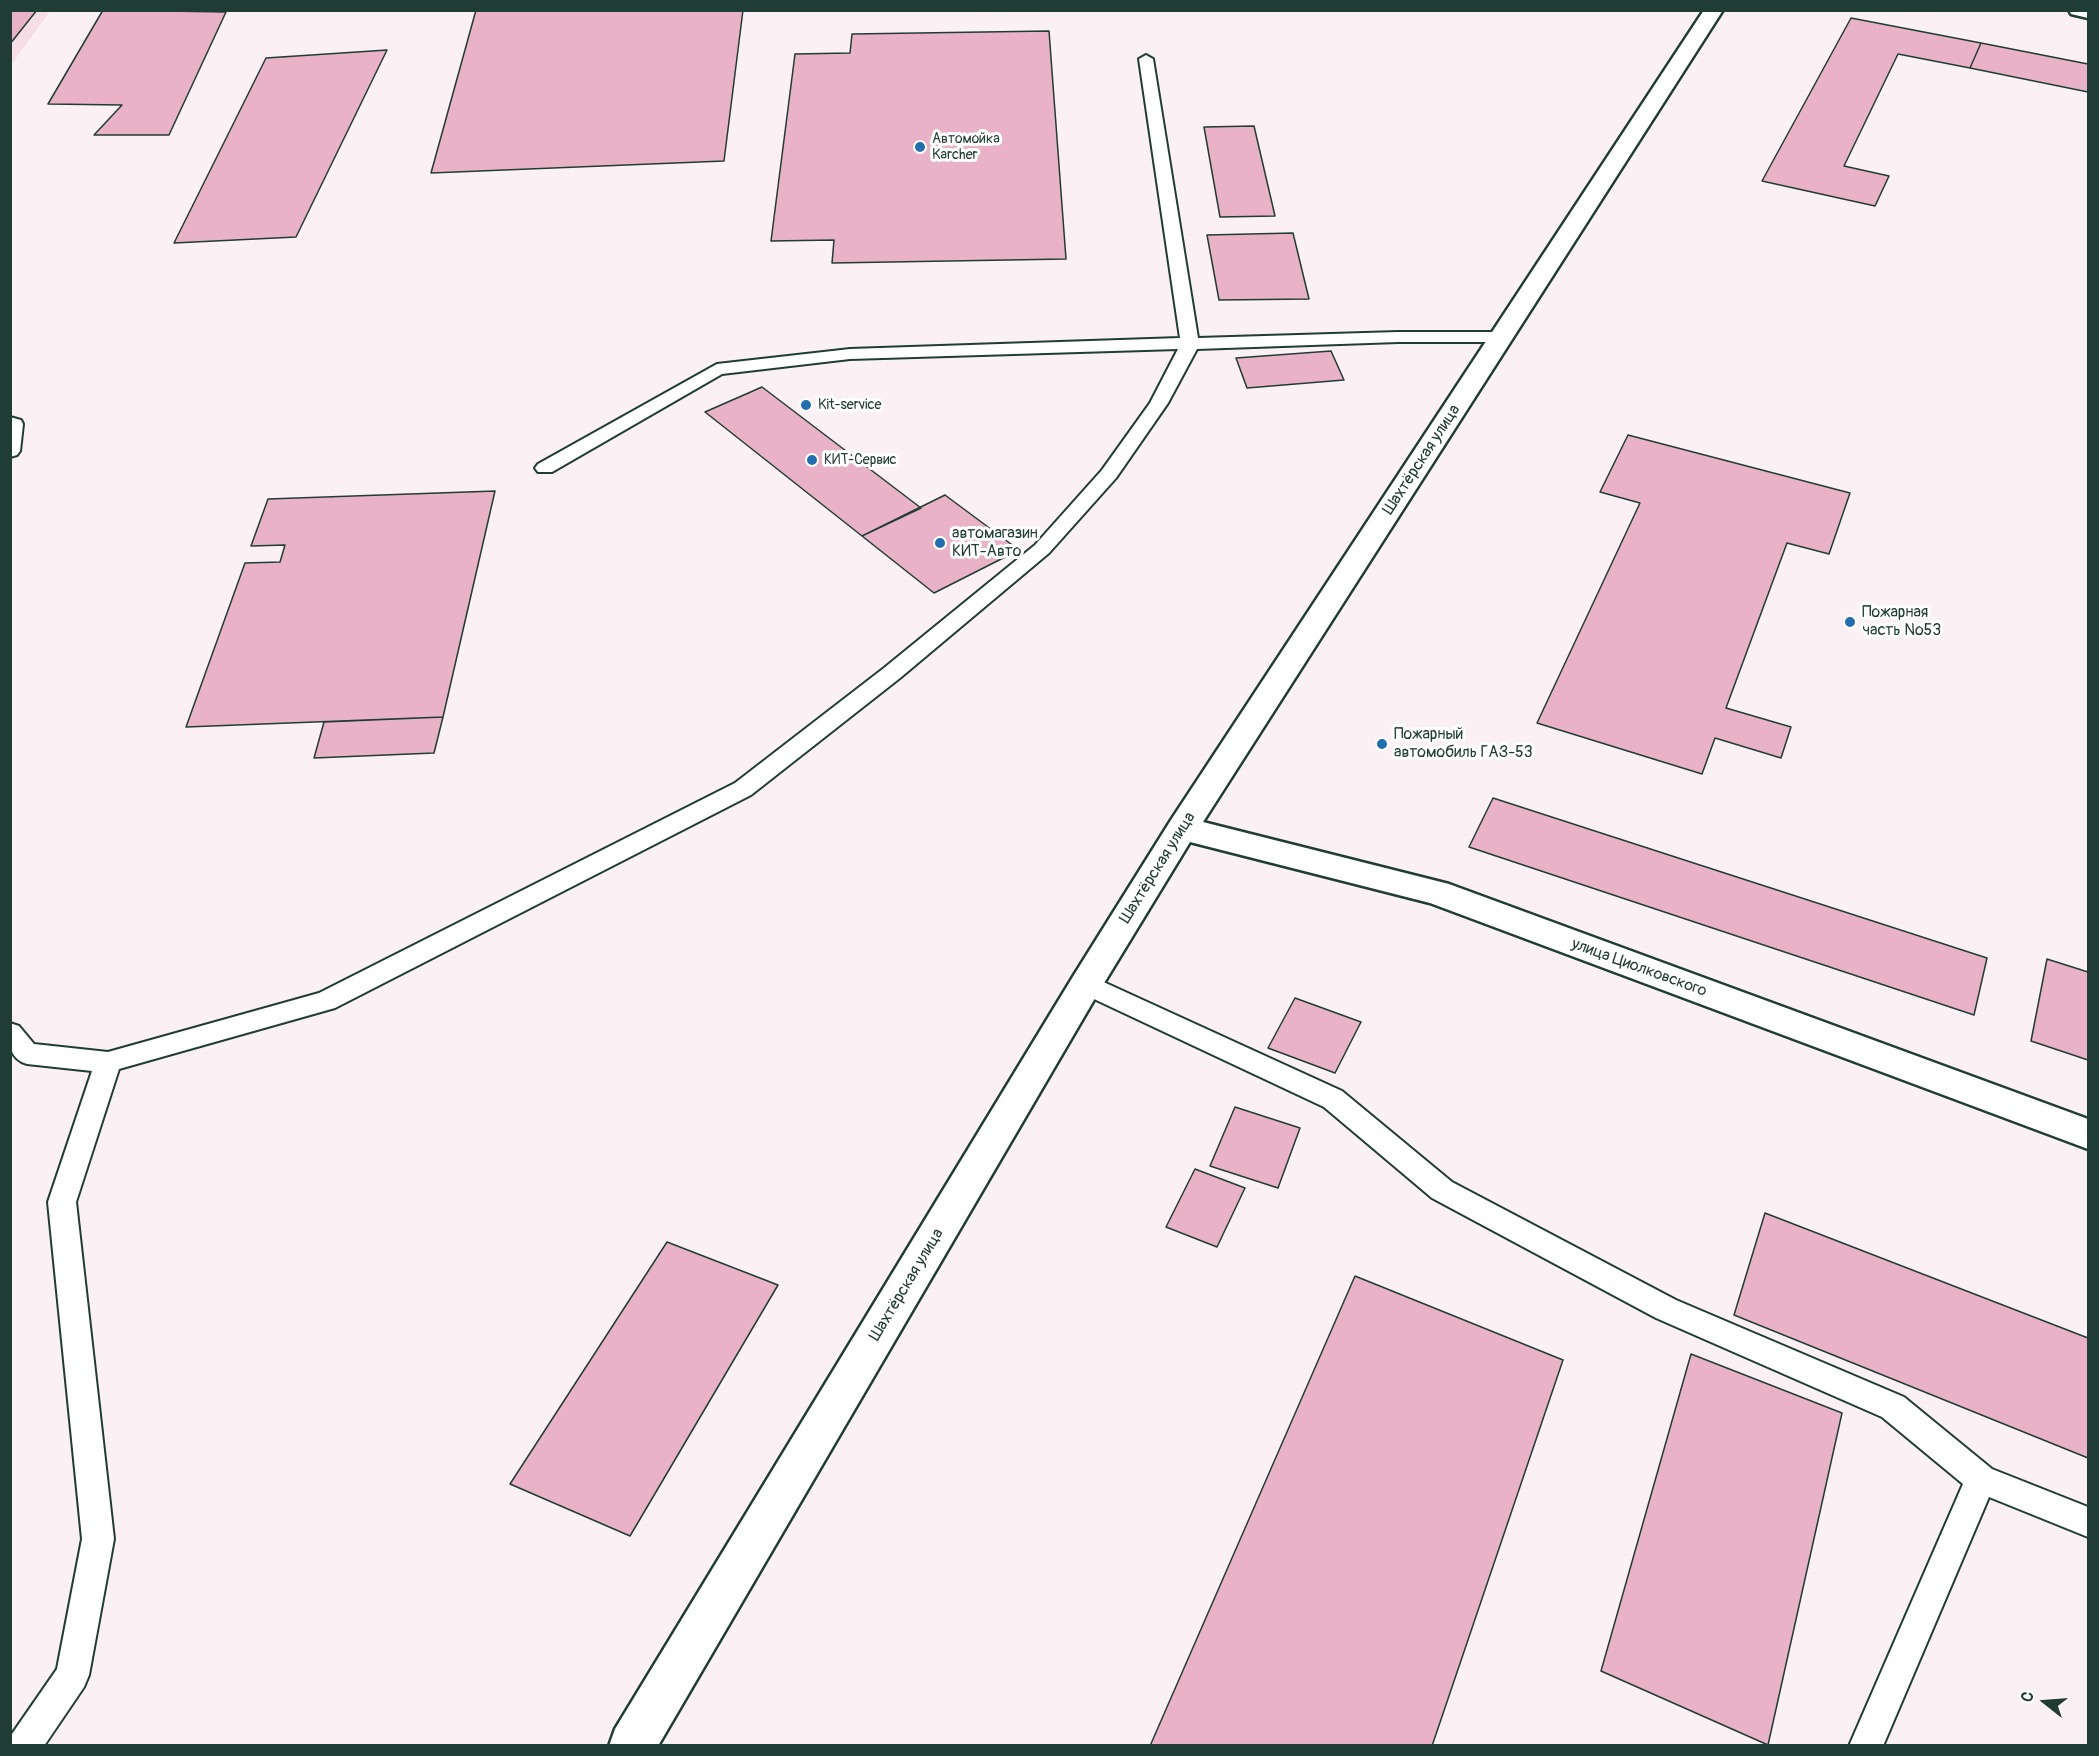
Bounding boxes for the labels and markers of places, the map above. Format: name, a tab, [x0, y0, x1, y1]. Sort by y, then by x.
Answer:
place label: Автомойка Karcher	[932, 131, 1000, 164]
marker: Автомойка Karcher	[913, 140, 927, 154]
place label: Kit-service	[818, 397, 882, 413]
marker: Kit-service	[799, 398, 813, 412]
place label: КИТ-Сервис	[824, 452, 897, 468]
marker: КИТ-Сервис	[805, 453, 819, 467]
place label: автомагазин КИТ-Авто	[952, 524, 1038, 562]
marker: автомагазин КИТ-Авто	[933, 536, 947, 550]
place label: Пожарная часть №53	[1862, 603, 1941, 641]
marker: Пожарная часть №53	[1843, 615, 1857, 629]
place label: Пожарный автомобиль ГАЗ-53	[1394, 725, 1533, 763]
marker: Пожарный автомобиль ГАЗ-53	[1375, 737, 1389, 751]

